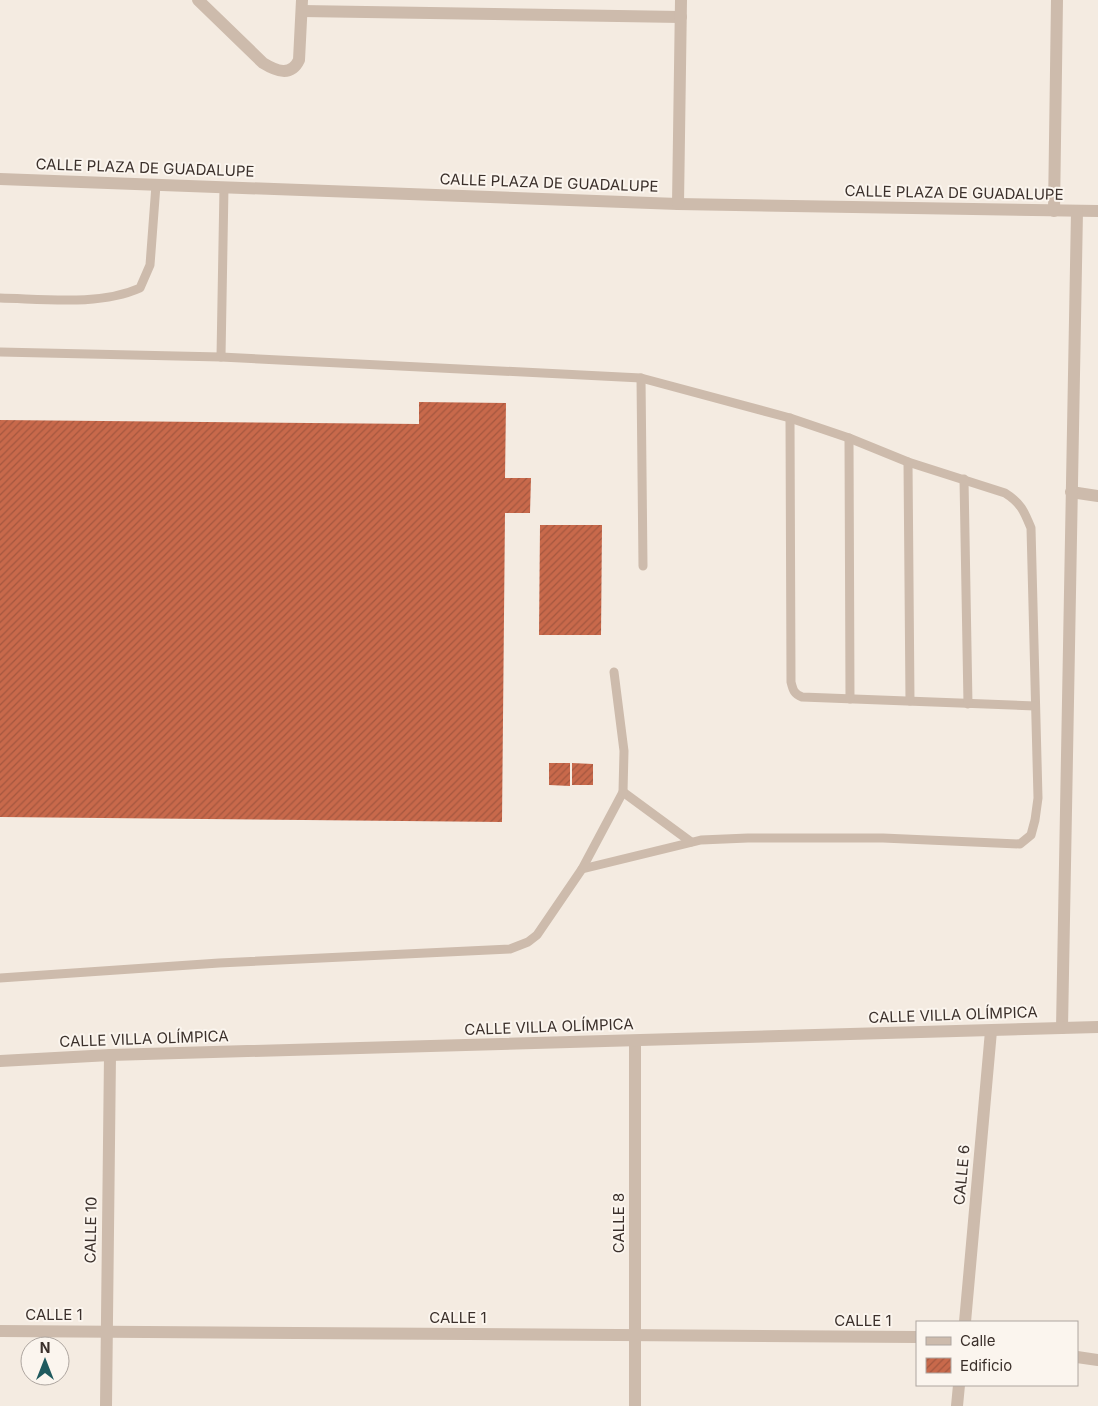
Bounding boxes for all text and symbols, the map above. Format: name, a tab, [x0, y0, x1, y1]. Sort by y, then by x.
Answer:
street label: CALLE PLAZA DE GUADALUPE	[35, 154, 255, 181]
street label: CALLE PLAZA DE GUADALUPE	[439, 169, 659, 196]
street label: CALLE PLAZA DE GUADALUPE	[844, 181, 1064, 204]
street label: CALLE VILLA OLÍMPICA	[868, 1002, 1038, 1027]
street label: CALLE VILLA OLÍMPICA	[464, 1014, 634, 1039]
street label: CALLE VILLA OLÍMPICA	[59, 1026, 229, 1051]
street label: CALLE 6	[949, 1144, 974, 1206]
street label: CALLE 8	[609, 1193, 628, 1253]
street label: CALLE 10	[80, 1196, 101, 1264]
street label: CALLE 1	[25, 1305, 83, 1324]
street label: CALLE 1	[429, 1308, 487, 1327]
street label: CALLE 1	[834, 1311, 892, 1330]
legend	[916, 1321, 1078, 1386]
text: Calle	[960, 1331, 995, 1350]
north arrow	[20, 1336, 70, 1386]
text: N	[40, 1339, 50, 1356]
text: Edificio	[960, 1356, 1012, 1375]

